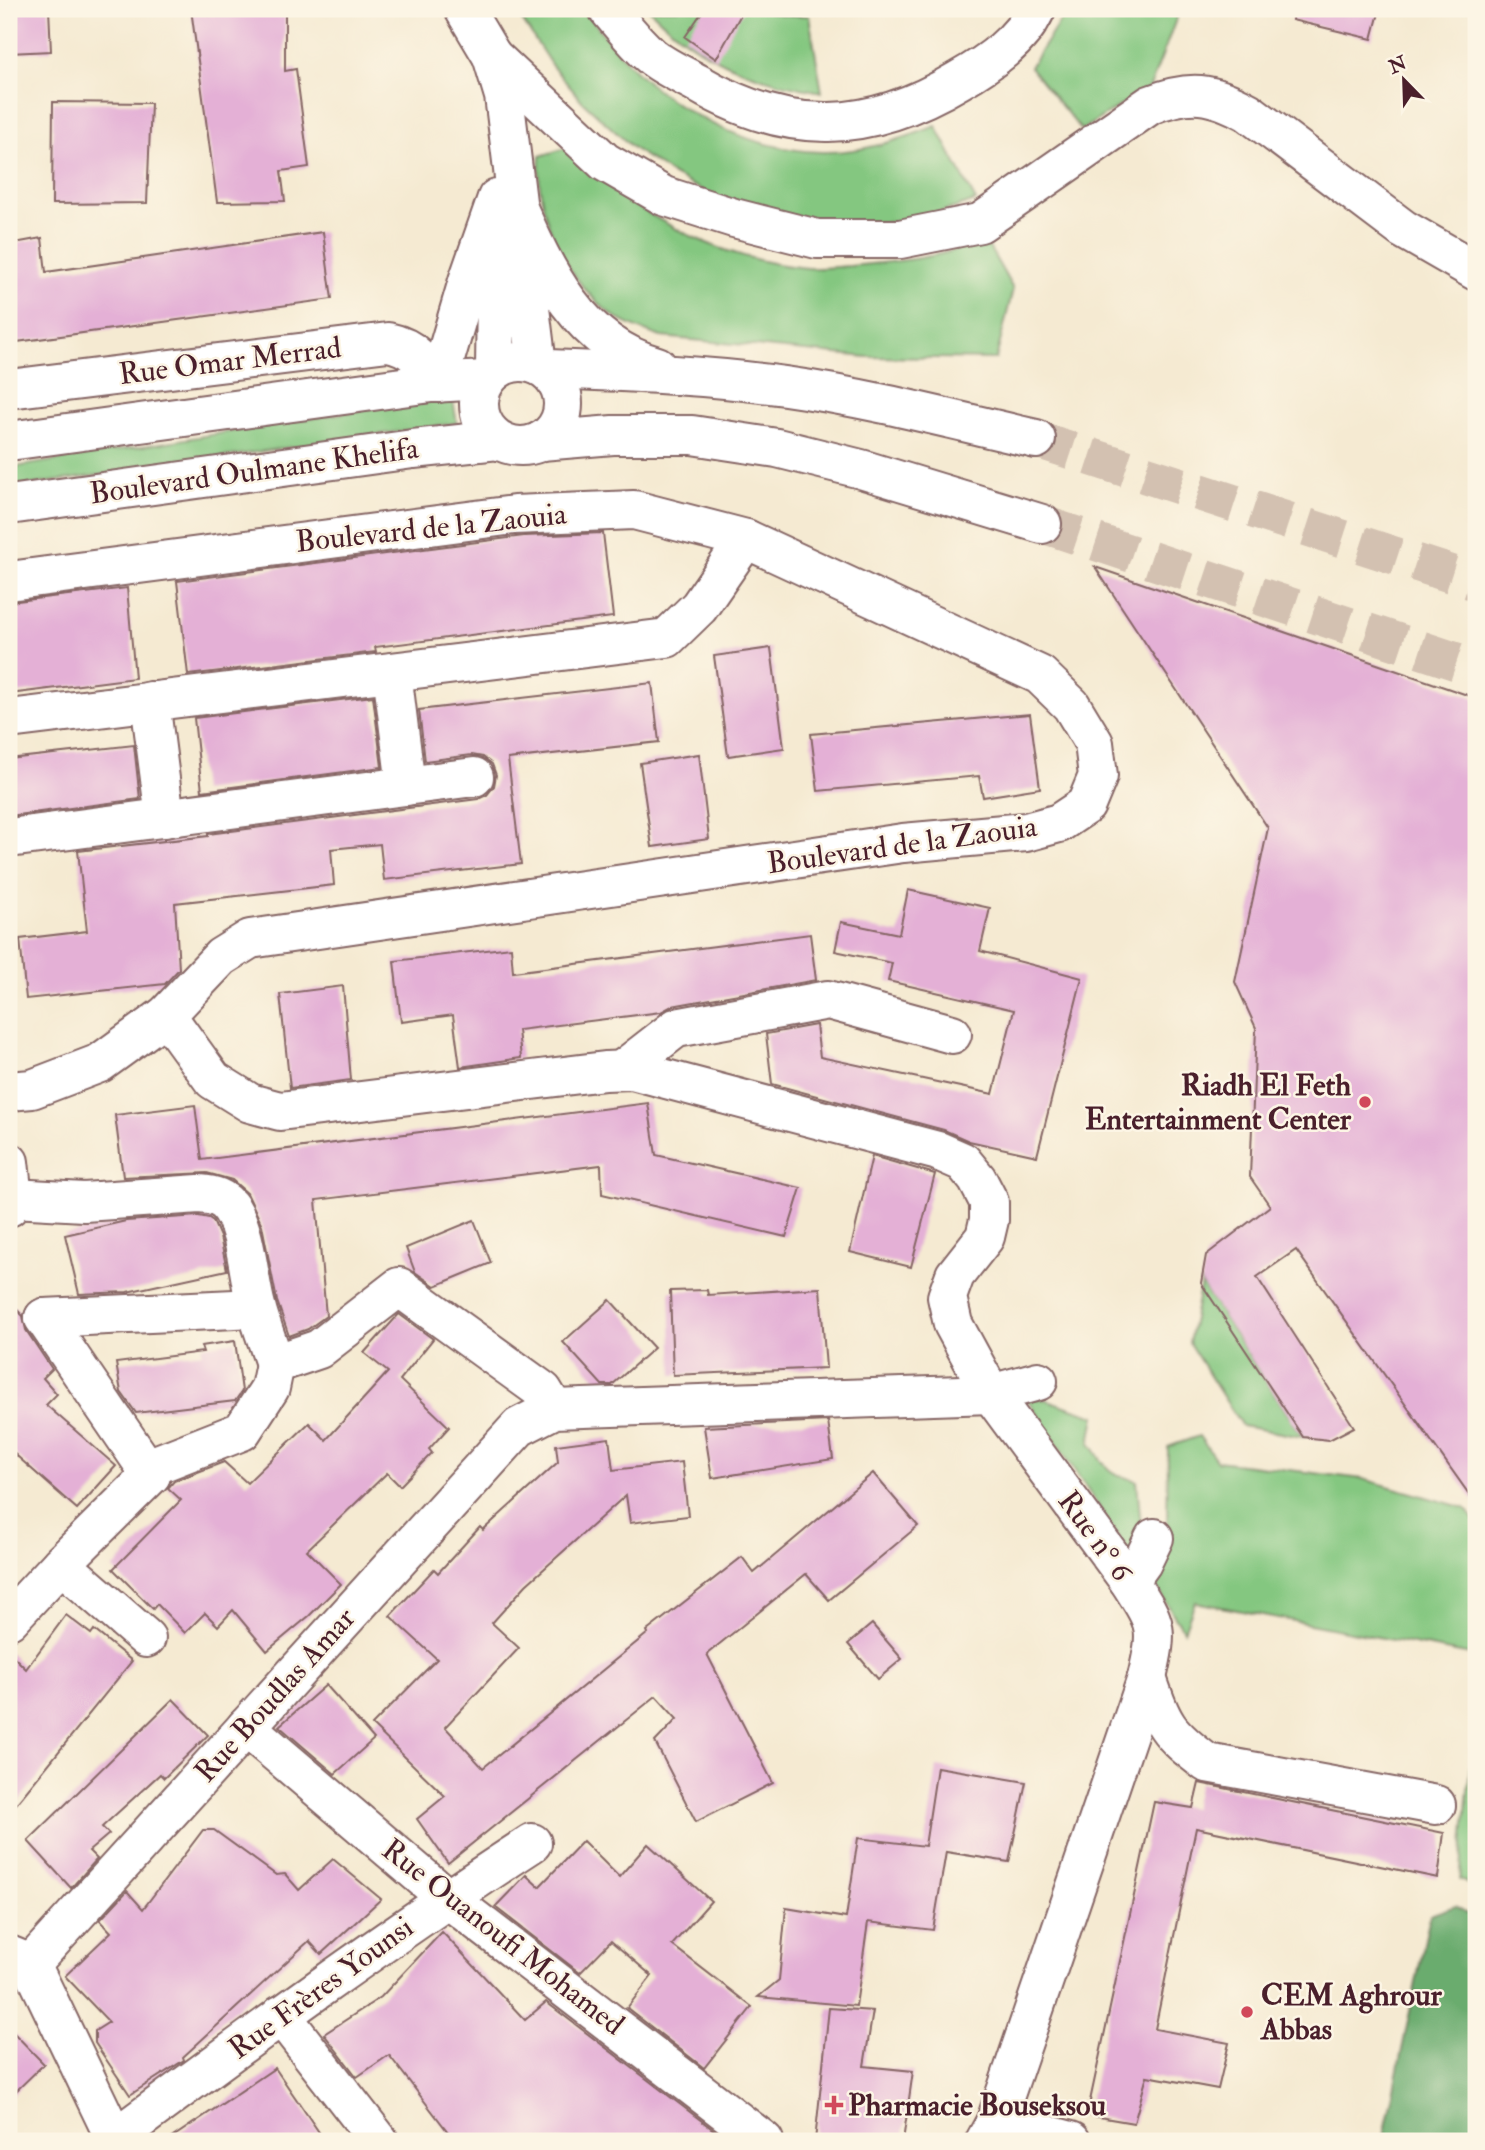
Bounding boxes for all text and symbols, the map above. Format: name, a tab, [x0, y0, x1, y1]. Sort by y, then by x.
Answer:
north arrow	[1370, 46, 1440, 116]
text: N	[1384, 51, 1411, 80]
street label: Rue Omar Merrad	[117, 329, 343, 393]
street label: Boulevard Oulmane Khelifa	[87, 430, 421, 512]
street label: Boulevard de la Zaouia	[294, 495, 569, 561]
street label: Boulevard de la Zaouia	[765, 808, 1040, 882]
place label: Riadh El Feth Entertainment Center	[1085, 1067, 1352, 1138]
marker: Riadh El Feth Entertainment Center	[1357, 1094, 1373, 1110]
street label: Rue n° 6	[1050, 1483, 1141, 1590]
street label: Rue Boudlas Amar	[187, 1600, 363, 1790]
street label: Rue Ouanoufi Mohamed	[374, 1831, 632, 2043]
street label: Rue Frères Younsi	[222, 1909, 420, 2067]
place label: CEM Aghrour Abbas	[1259, 1977, 1443, 2048]
marker: CEM Aghrour Abbas	[1239, 2004, 1255, 2020]
place label: Pharmacie Bouseksou	[848, 2087, 1106, 2124]
marker: Pharmacie Bouseksou	[826, 2097, 842, 2113]

